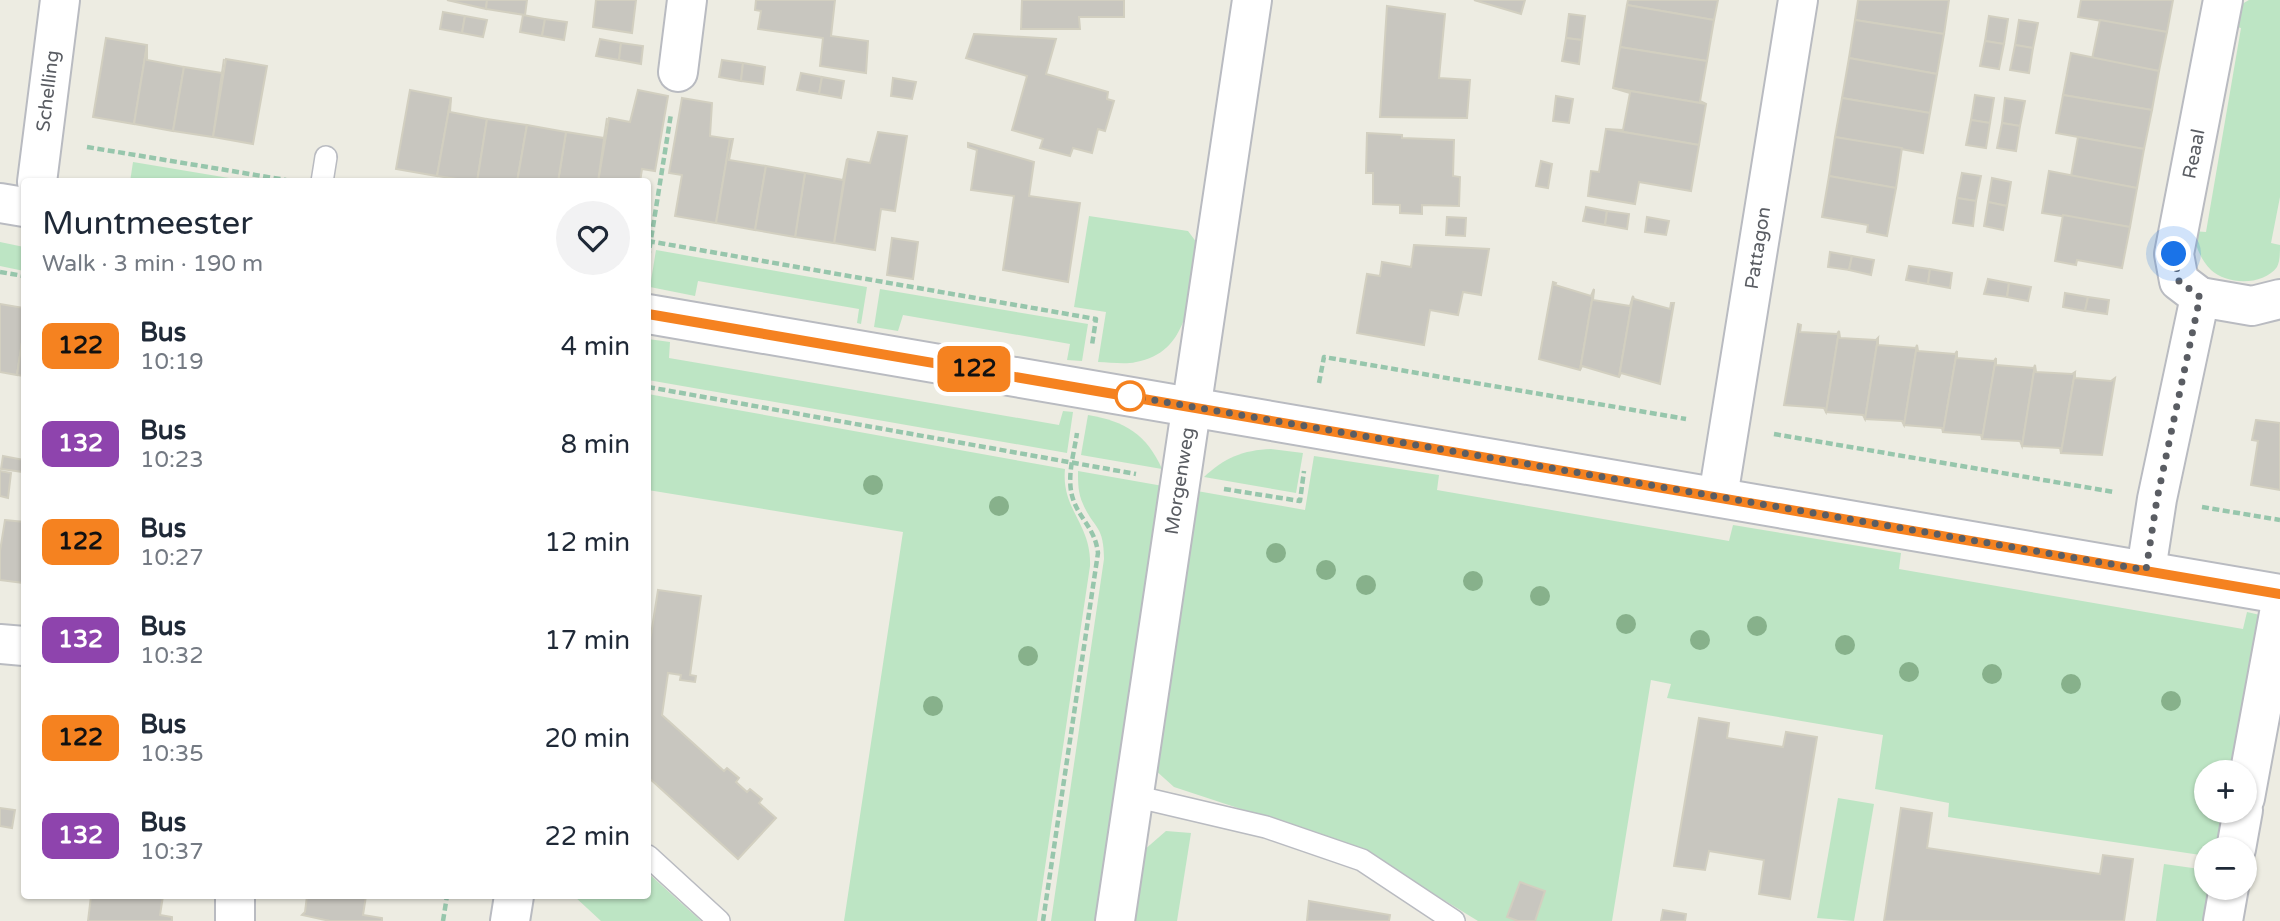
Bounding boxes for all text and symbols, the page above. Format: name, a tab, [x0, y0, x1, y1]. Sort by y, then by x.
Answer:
street label: Schelling	[32, 49, 64, 133]
street label: Reaal	[2178, 127, 2210, 181]
button: heart	[556, 201, 630, 275]
text: Muntmeester	[42, 204, 253, 243]
street label: Pattagon	[1741, 205, 1775, 291]
your location	[2156, 236, 2191, 271]
text: Walk · 3 min · 190 m	[42, 250, 263, 278]
text: Bus	[140, 317, 186, 348]
text: 122	[58, 331, 103, 360]
text: 4 min	[561, 331, 630, 362]
line badge: 122	[934, 346, 1014, 392]
text: 10:19	[140, 348, 204, 376]
text: 122	[951, 354, 997, 383]
unlabelled marker	[1115, 381, 1145, 411]
text: Bus	[140, 415, 186, 446]
street label: Morgenweg	[1161, 426, 1199, 536]
text: 132	[58, 429, 103, 458]
text: 8 min	[561, 429, 630, 460]
text: 10:23	[140, 446, 204, 474]
text: Bus	[140, 513, 186, 544]
text: 122	[58, 527, 103, 556]
text: 12 min	[544, 527, 630, 558]
text: 10:27	[140, 544, 204, 572]
text: Bus	[140, 611, 186, 642]
text: 132	[58, 625, 103, 654]
text: 17 min	[544, 625, 630, 656]
text: 10:32	[140, 642, 204, 670]
text: Bus	[140, 709, 186, 740]
text: 122	[58, 723, 103, 752]
text: 20 min	[544, 723, 630, 754]
text: 10:35	[140, 740, 204, 768]
map controls	[2194, 760, 2257, 900]
button: +	[2194, 760, 2257, 823]
text: Bus	[140, 807, 186, 838]
text: 132	[58, 821, 103, 850]
text: 22 min	[544, 821, 630, 852]
button: −	[2194, 837, 2257, 900]
text: 10:37	[140, 838, 204, 866]

